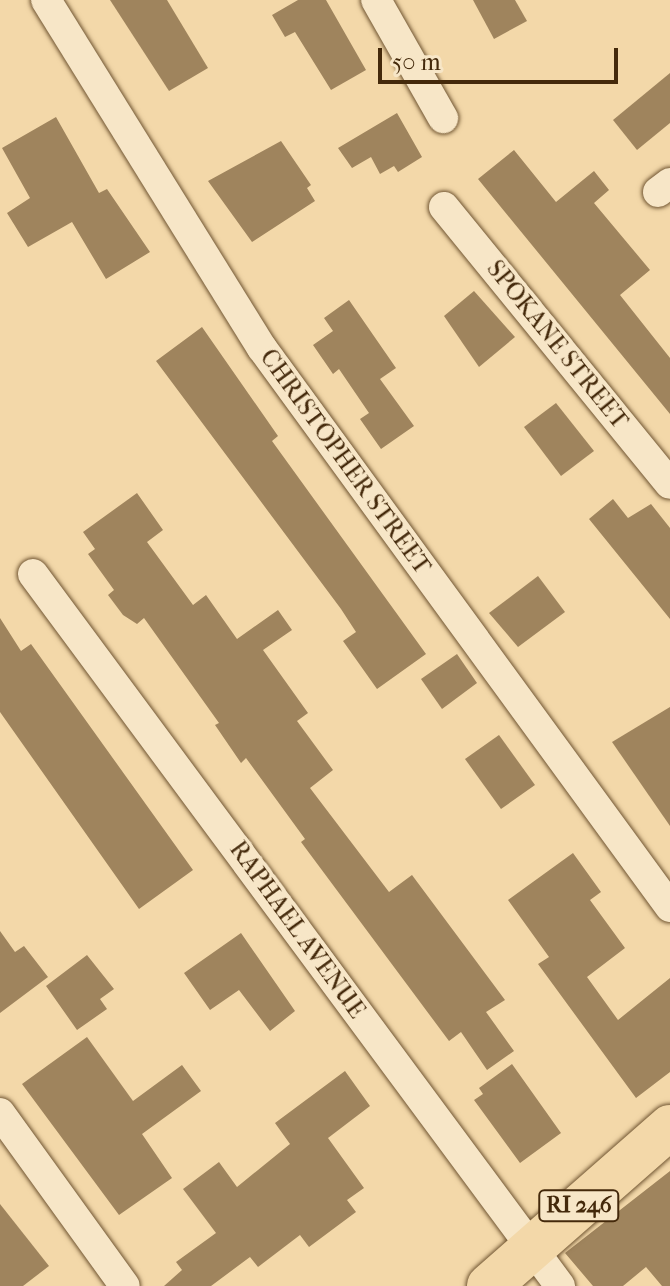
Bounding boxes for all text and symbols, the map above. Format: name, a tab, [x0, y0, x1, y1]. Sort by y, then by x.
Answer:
scale bar	[382, 32, 622, 82]
text: 50 m	[392, 48, 441, 76]
street label: SPOKANE STREET	[480, 255, 634, 435]
street label: CHRISTOPHER STREET	[254, 344, 436, 580]
street label: RAPHAEL AVENUE	[223, 836, 371, 1024]
road number: RI 246	[537, 1188, 621, 1224]

